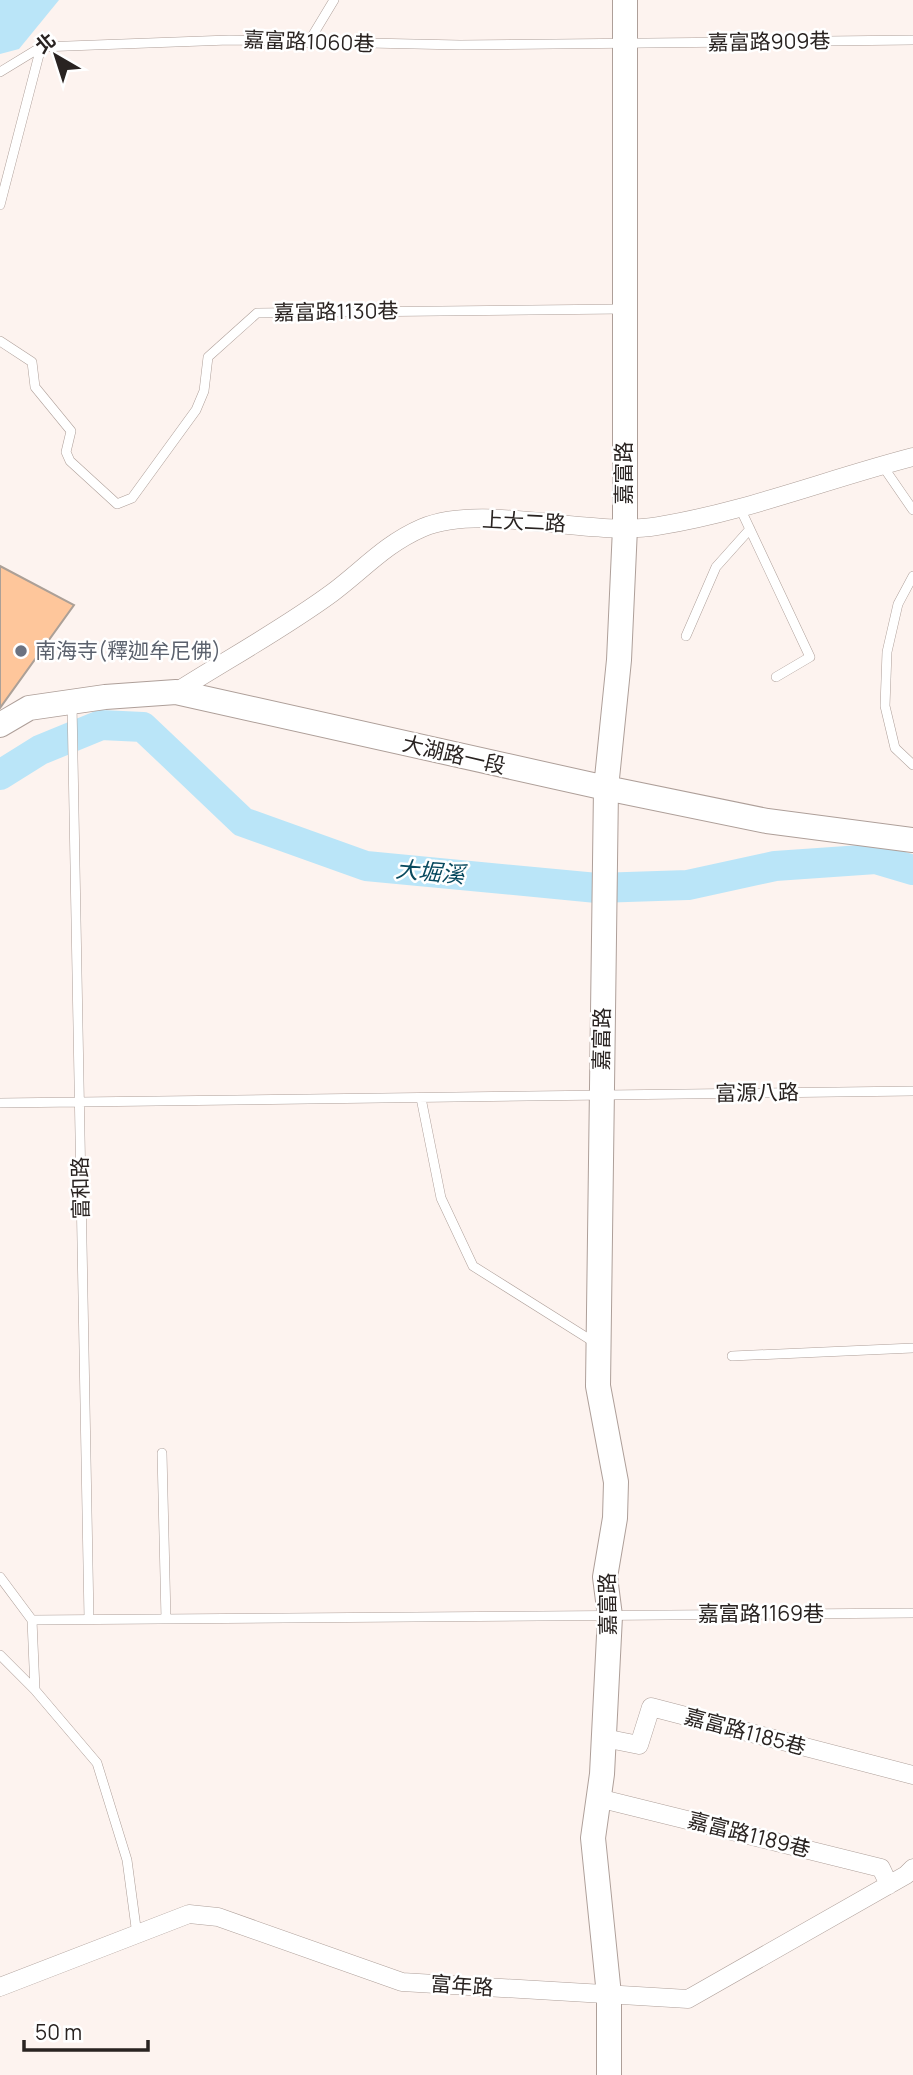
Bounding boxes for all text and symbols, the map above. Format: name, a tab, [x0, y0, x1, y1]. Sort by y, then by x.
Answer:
north arrow	[21, 21, 91, 91]
street label: 嘉富路1060巷	[243, 25, 375, 57]
street label: 嘉富路909巷	[707, 26, 831, 56]
text: 北	[30, 27, 61, 59]
street label: 嘉富路1130巷	[273, 296, 399, 326]
street label: 嘉富路	[609, 442, 637, 505]
street label: 上大二路	[481, 505, 567, 537]
place label: 南海寺(釋迦牟尼佛)	[35, 636, 221, 664]
marker: 南海寺(釋迦牟尼佛)	[13, 643, 29, 659]
street label: 大湖路一段	[400, 729, 509, 779]
water label: 大堀溪	[394, 852, 469, 890]
street label: 嘉富路	[586, 1007, 616, 1071]
street label: 富源八路	[715, 1077, 799, 1107]
street label: 富和路	[65, 1156, 95, 1220]
street label: 嘉富路	[592, 1572, 622, 1636]
street label: 嘉富路1169巷	[698, 1599, 824, 1627]
street label: 嘉富路1185巷	[681, 1701, 809, 1761]
street label: 嘉富路1189巷	[685, 1805, 814, 1863]
street label: 富年路	[430, 1969, 494, 2001]
scale bar	[24, 2008, 149, 2052]
text: 50 m	[35, 2018, 82, 2046]

